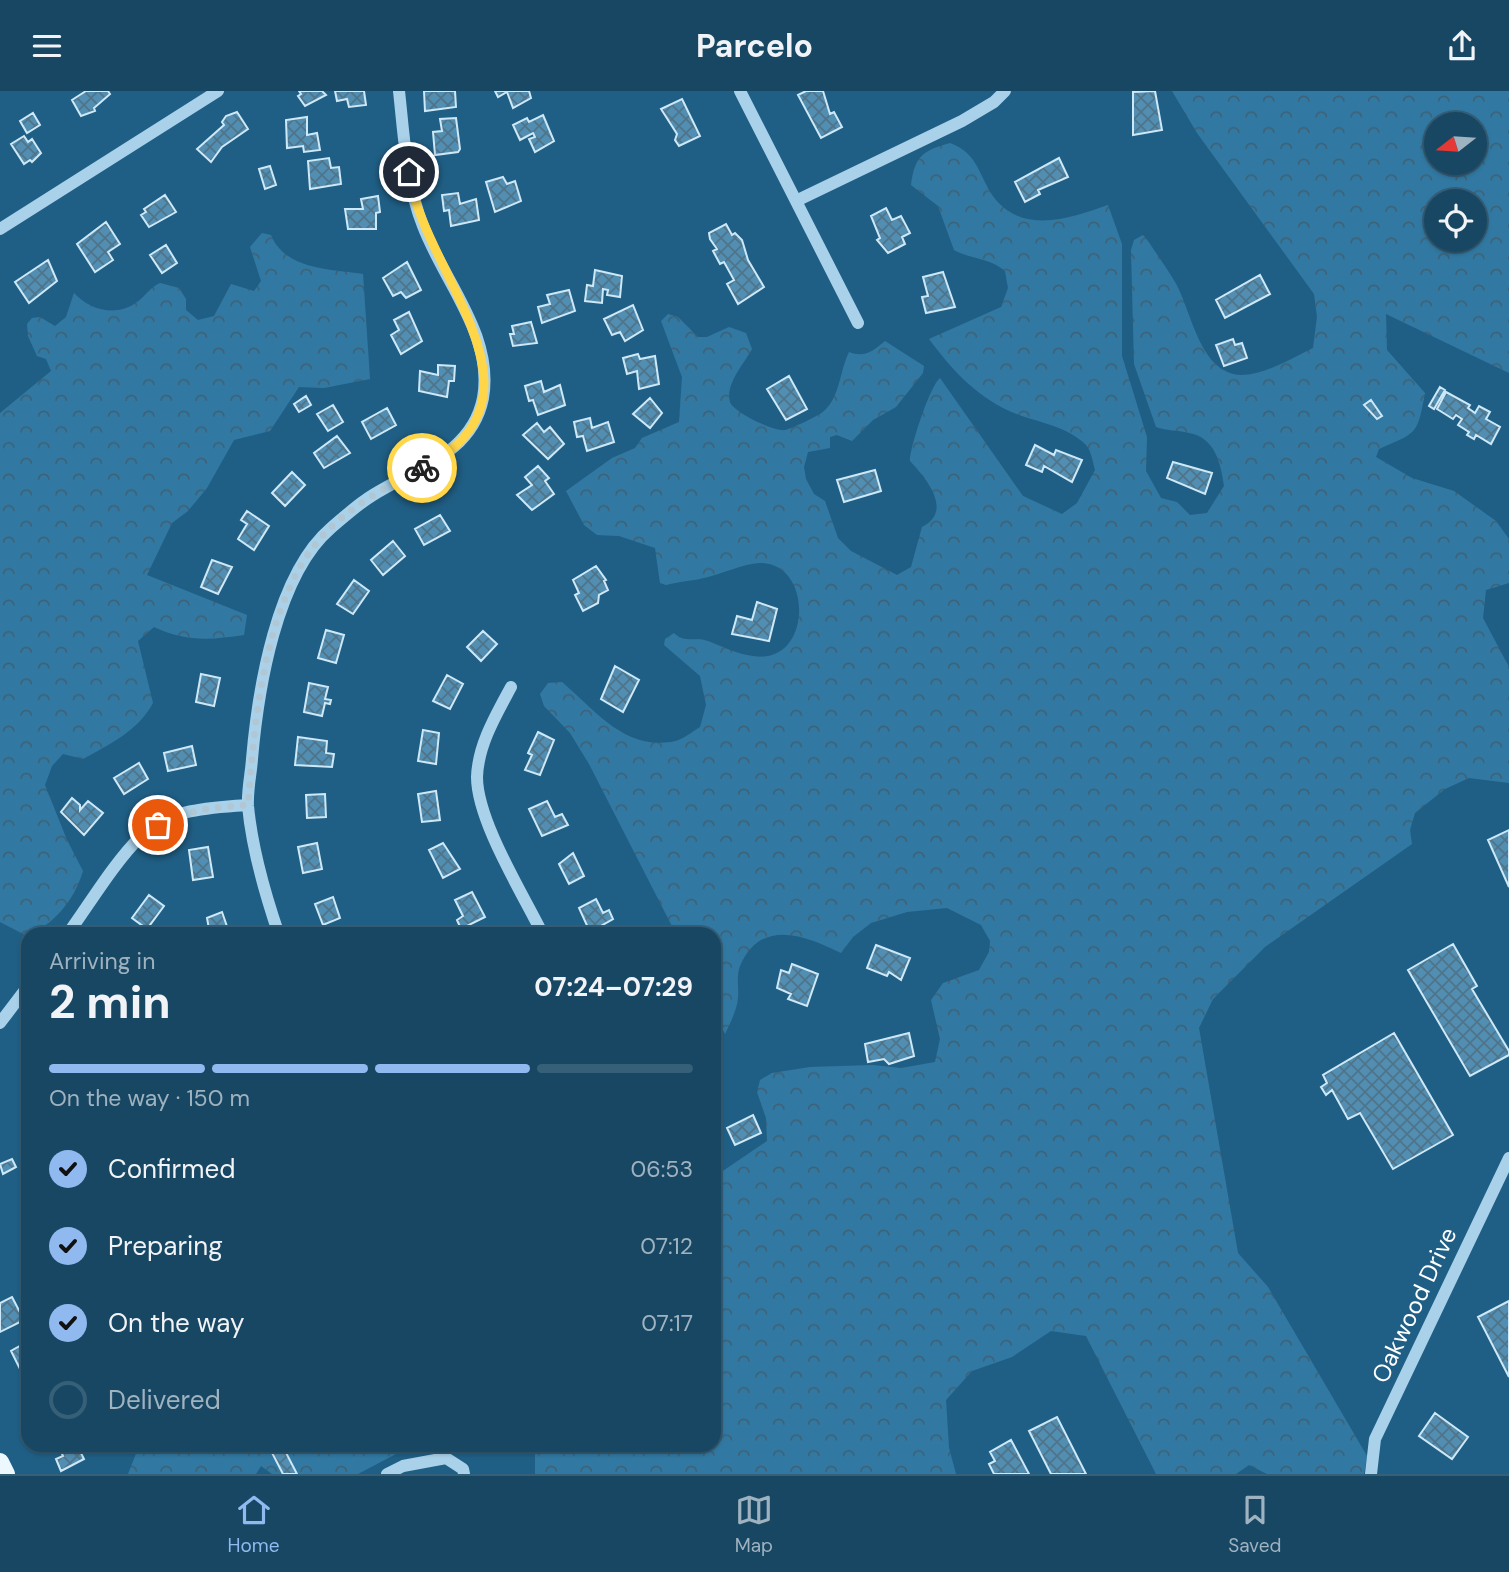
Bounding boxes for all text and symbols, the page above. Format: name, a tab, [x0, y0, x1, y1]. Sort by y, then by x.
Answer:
text: Parcelo	[696, 25, 813, 67]
icon: menu	[28, 27, 66, 65]
icon: share	[1443, 27, 1481, 65]
north arrow	[1424, 112, 1488, 175]
map controls	[1424, 112, 1487, 252]
pin	[379, 142, 439, 202]
icon: home	[390, 153, 428, 191]
button: locate	[1424, 189, 1487, 252]
courier	[387, 433, 457, 503]
icon: bike	[403, 449, 441, 487]
pin	[128, 795, 188, 855]
icon: bag	[139, 806, 177, 844]
text: Arriving in	[49, 946, 155, 976]
text: 07:24–07:29	[534, 970, 693, 1004]
text: 2 min	[49, 972, 171, 1032]
text: On the way · 150 m	[49, 1083, 250, 1113]
icon: check	[49, 1150, 87, 1188]
text: Confirmed	[108, 1152, 235, 1186]
text: 06:53	[631, 1154, 693, 1184]
street label: Oakwood Drive	[1364, 1222, 1464, 1388]
icon: check	[49, 1227, 87, 1265]
text: Preparing	[108, 1229, 223, 1263]
text: 07:12	[640, 1231, 693, 1261]
icon: check	[49, 1304, 87, 1342]
text: On the way	[108, 1306, 244, 1340]
text: 07:17	[641, 1308, 693, 1338]
text: Delivered	[108, 1383, 221, 1417]
tab: Home	[228, 1491, 280, 1558]
tab: Map	[735, 1491, 773, 1558]
tab: Saved	[1228, 1491, 1281, 1558]

